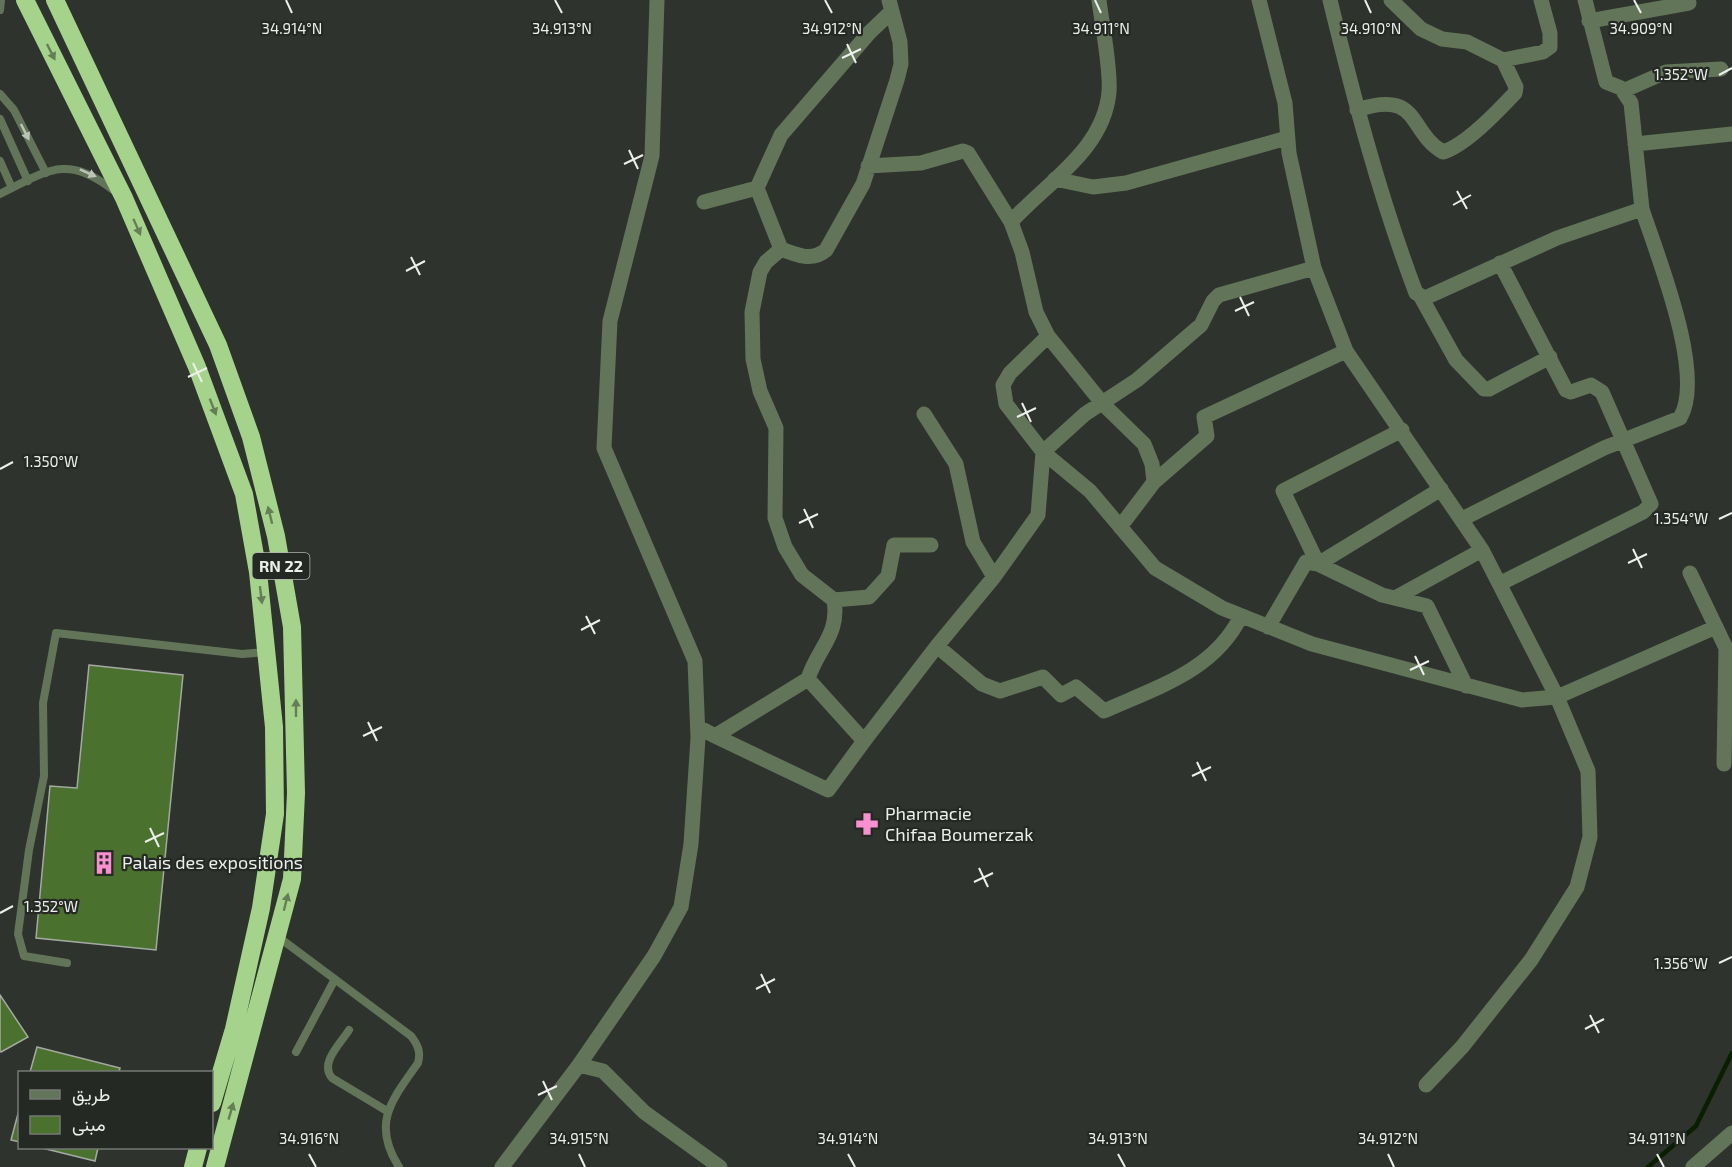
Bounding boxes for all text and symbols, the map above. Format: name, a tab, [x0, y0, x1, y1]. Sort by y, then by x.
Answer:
text: 34.914°N	[262, 19, 322, 37]
text: 34.913°N	[532, 19, 592, 37]
text: 34.912°N	[802, 19, 862, 37]
text: 34.911°N	[1072, 19, 1130, 37]
text: 34.910°N	[1341, 19, 1401, 37]
text: 34.909°N	[1609, 19, 1673, 37]
one-way arrow	[46, 44, 56, 61]
text: 1.352°W	[1654, 65, 1708, 83]
one-way arrow	[20, 124, 29, 141]
one-way arrow	[79, 169, 96, 178]
one-way arrow	[132, 219, 142, 237]
one-way arrow	[209, 398, 218, 416]
text: 1.350°W	[24, 452, 78, 470]
one-way arrow	[265, 506, 275, 524]
text: 1.354°W	[1654, 509, 1708, 527]
road number: RN 22	[252, 553, 310, 579]
one-way arrow	[256, 586, 266, 605]
one-way arrow	[291, 698, 301, 717]
place label: Pharmacie Chifaa Boumerzak	[885, 802, 1033, 845]
pharmacy icon: Pharmacie Chifaa Boumerzak	[854, 811, 880, 837]
building icon: Palais des expositions	[91, 850, 117, 876]
place label: Palais des expositions	[122, 851, 303, 873]
one-way arrow	[281, 893, 291, 911]
text: 1.352°W	[24, 897, 78, 915]
text: 1.356°W	[1654, 954, 1708, 972]
legend	[18, 1071, 213, 1149]
text: طريق	[72, 1083, 110, 1106]
one-way arrow	[227, 1102, 236, 1120]
text: مبنى	[72, 1113, 106, 1136]
text: 34.916°N	[279, 1129, 339, 1147]
text: 34.915°N	[549, 1129, 609, 1147]
text: 34.914°N	[818, 1129, 878, 1147]
text: 34.913°N	[1088, 1129, 1148, 1147]
text: 34.912°N	[1358, 1129, 1418, 1147]
text: 34.911°N	[1628, 1129, 1686, 1147]

